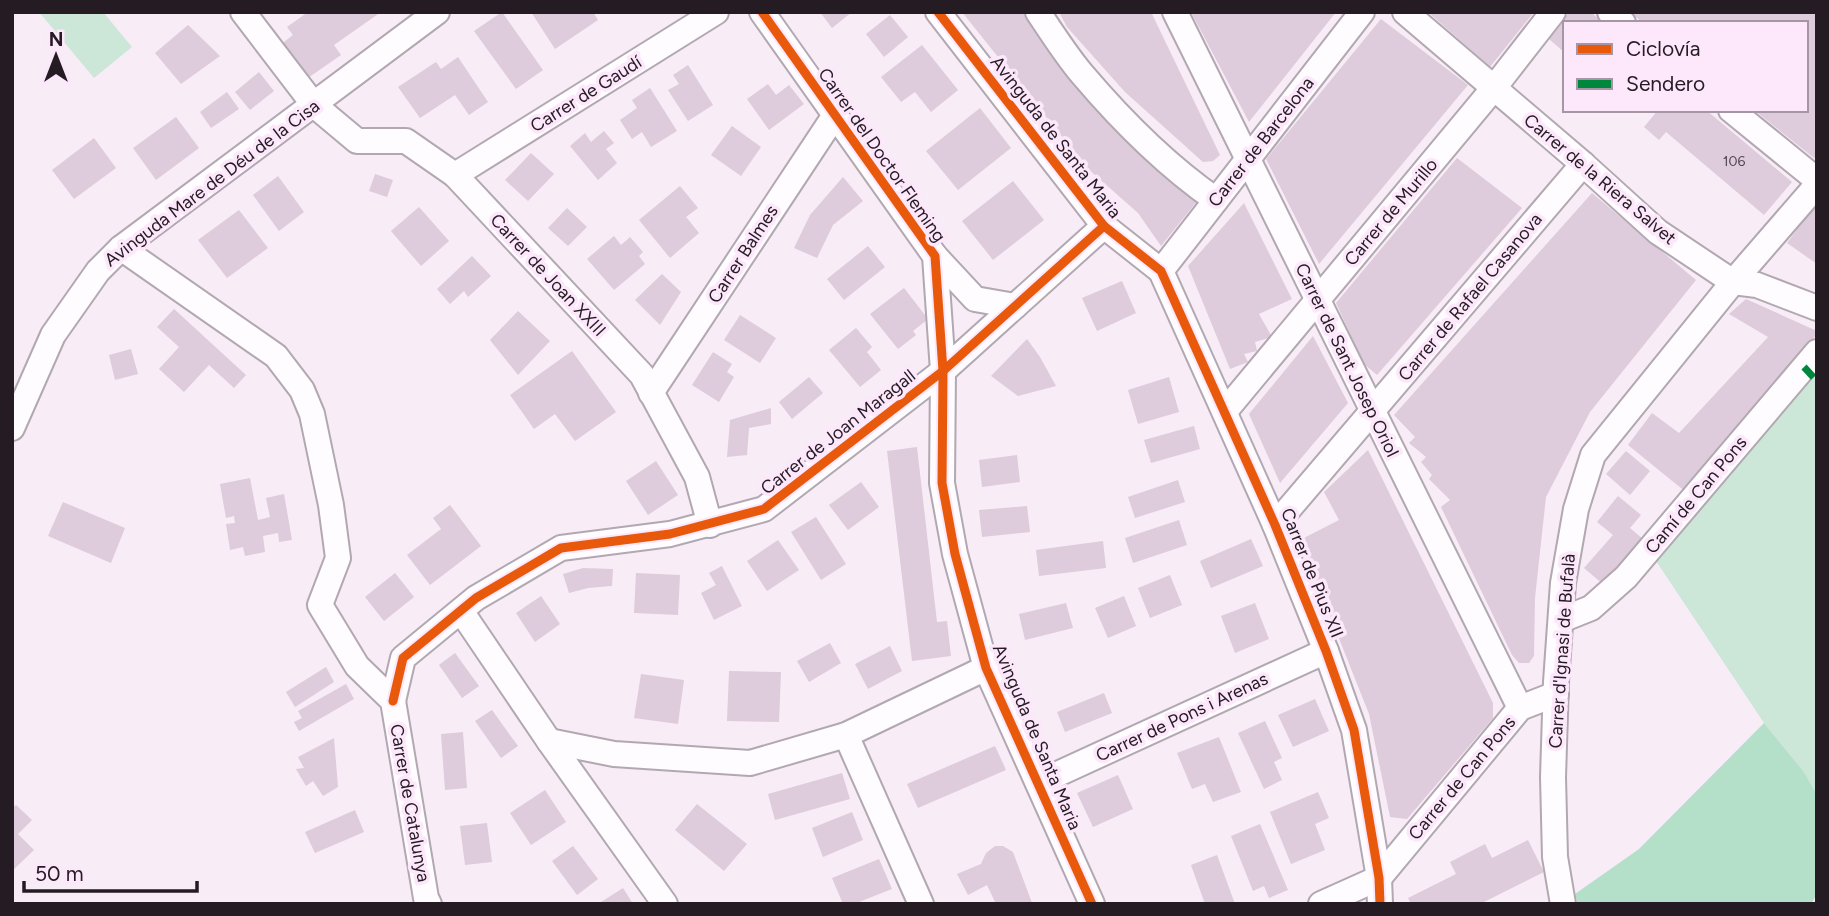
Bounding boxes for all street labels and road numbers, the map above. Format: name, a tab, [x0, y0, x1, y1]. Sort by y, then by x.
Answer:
street label: Carrer de Gaudí	[526, 51, 646, 137]
street label: Avinguda de Santa Maria	[986, 52, 1126, 222]
street label: Carrer del Doctor Fleming	[814, 64, 950, 246]
street label: Carrer de Barcelona	[1203, 73, 1319, 211]
street label: Avinguda Mare de Déu de la Cisa	[100, 95, 324, 271]
street label: Carrer de la Riera Salvet	[1519, 109, 1681, 249]
street label: Carrer de Murillo	[1340, 154, 1442, 270]
street label: Carrer Balmes	[703, 201, 783, 307]
street label: Carrer de Joan XXIII	[486, 209, 610, 341]
street label: Carrer de Rafael Casanova	[1393, 209, 1547, 385]
street label: Carrer de Sant Josep Oriol	[1290, 260, 1404, 460]
street label: Carrer de Joan Maragall	[756, 365, 920, 499]
street label: Camí de Can Pons	[1640, 432, 1752, 558]
street label: Carrer de Pius XII	[1276, 505, 1348, 641]
street label: Carrer d'Ignasi de Bufalà	[1544, 553, 1580, 749]
street label: Avinguda de Santa Maria	[988, 641, 1086, 833]
street label: Carrer de Pons i Arenas	[1092, 667, 1272, 767]
street label: Carrer de Can Pons	[1404, 711, 1520, 845]
street label: Carrer de Catalunya	[385, 722, 435, 884]

